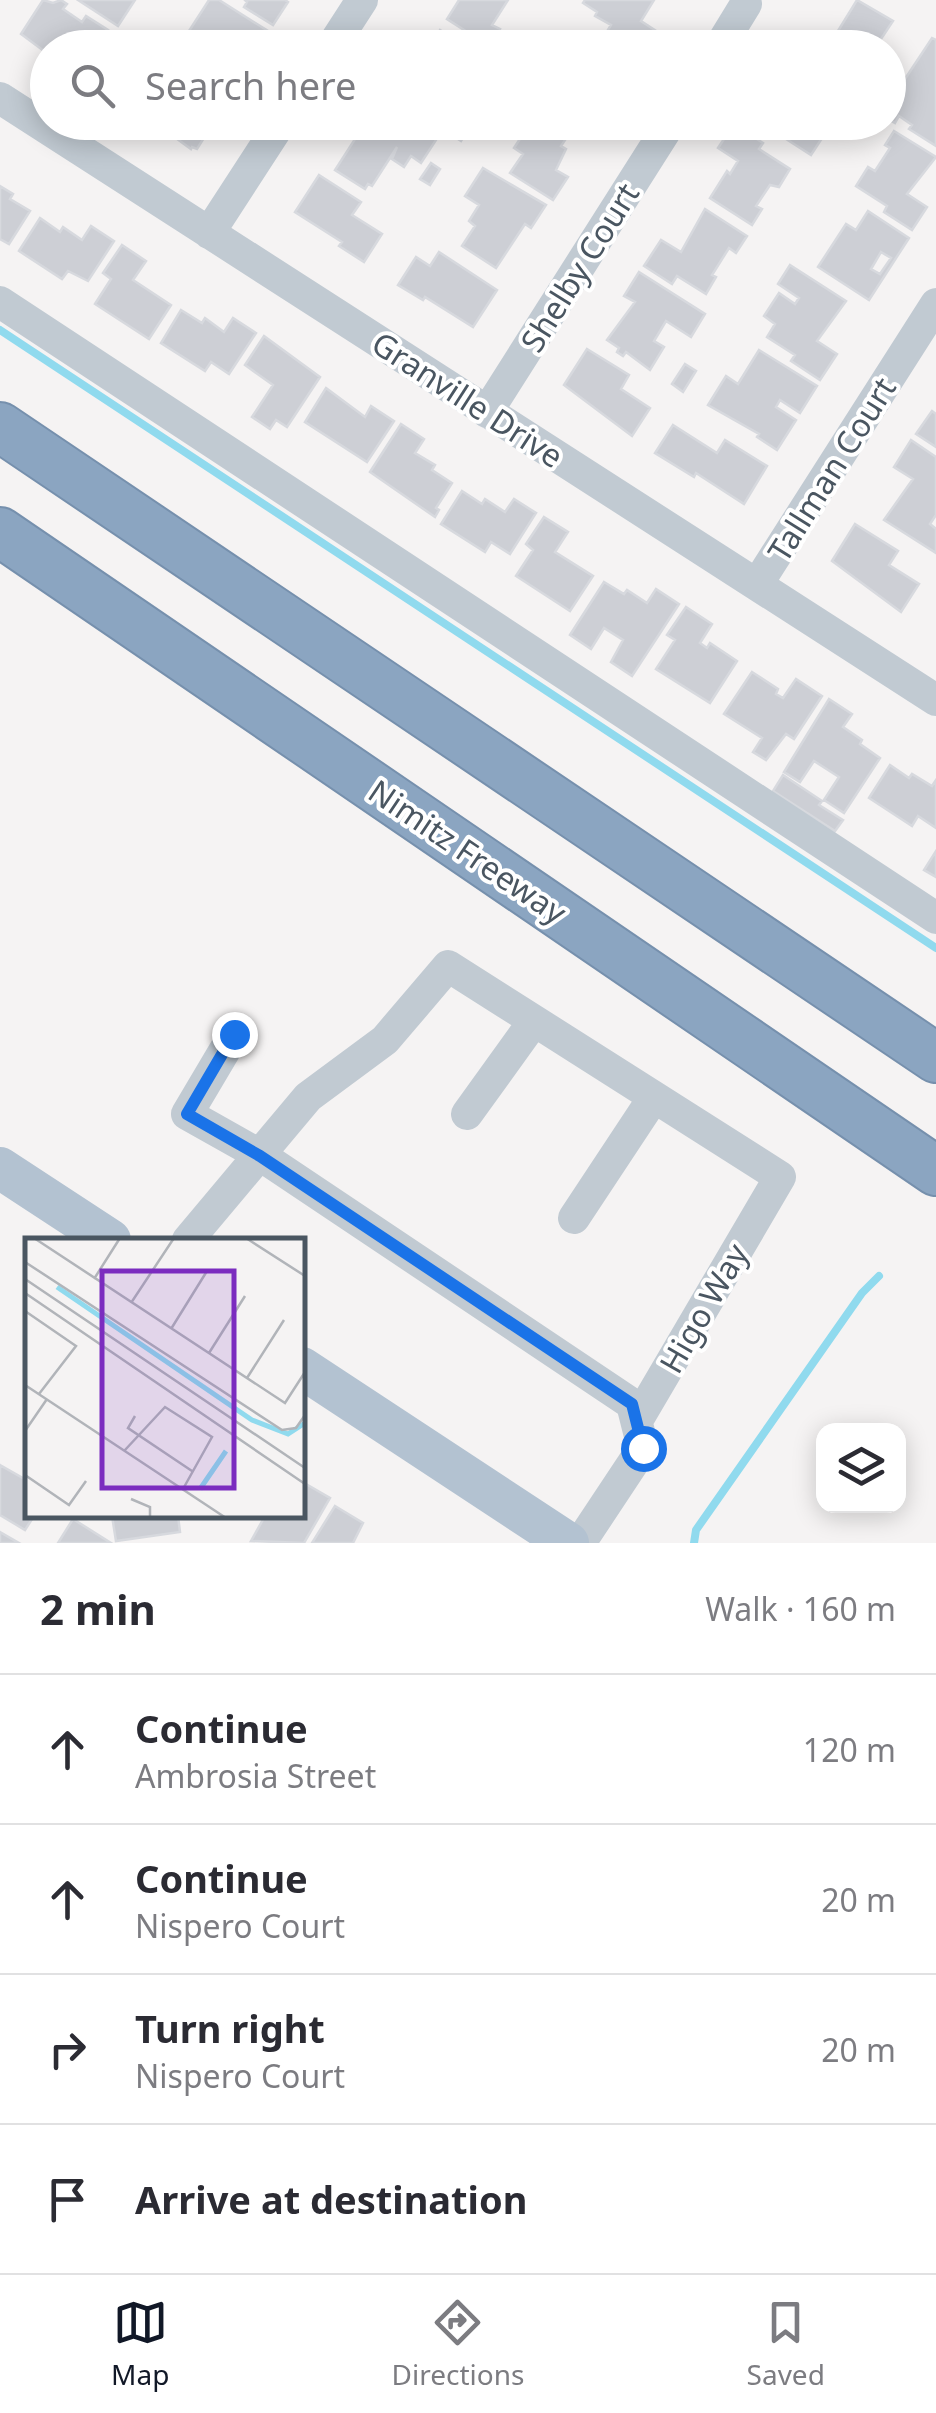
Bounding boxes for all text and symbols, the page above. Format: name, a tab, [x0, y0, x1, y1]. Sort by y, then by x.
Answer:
search box	[30, 30, 906, 140]
icon: search	[65, 58, 120, 113]
text: Search here	[145, 59, 356, 111]
street label: Shelby Court	[510, 174, 648, 360]
street label: Granville Drive	[364, 321, 572, 477]
street label: Tallman Court	[757, 369, 905, 569]
street label: Nimitz Freeway	[361, 769, 576, 933]
route end	[212, 1012, 258, 1058]
street label: Higo Way	[649, 1235, 758, 1381]
inset map	[25, 1238, 305, 1518]
map controls	[816, 1423, 906, 1513]
button: layers	[816, 1423, 906, 1513]
route start	[621, 1426, 667, 1472]
text: 2 min	[40, 1580, 156, 1637]
text: Walk · 160 m	[705, 1587, 896, 1630]
text: Continue	[135, 1702, 308, 1754]
icon: ahead	[40, 1722, 95, 1777]
text: 120 m	[803, 1728, 896, 1771]
text: Ambrosia Street	[135, 1754, 376, 1797]
text: Continue	[135, 1852, 308, 1904]
icon: ahead	[40, 1872, 95, 1927]
text: 20 m	[821, 1878, 896, 1921]
text: Nispero Court	[135, 1904, 345, 1947]
text: Turn right	[135, 2002, 325, 2054]
icon: right	[40, 2022, 95, 2077]
text: 20 m	[821, 2028, 896, 2071]
text: Nispero Court	[135, 2054, 345, 2097]
icon: arrive	[40, 2172, 95, 2227]
text: Arrive at destination	[135, 2173, 527, 2225]
tab: Map	[111, 2295, 169, 2393]
tab: Directions	[392, 2295, 524, 2393]
tab: Saved	[747, 2295, 825, 2393]

